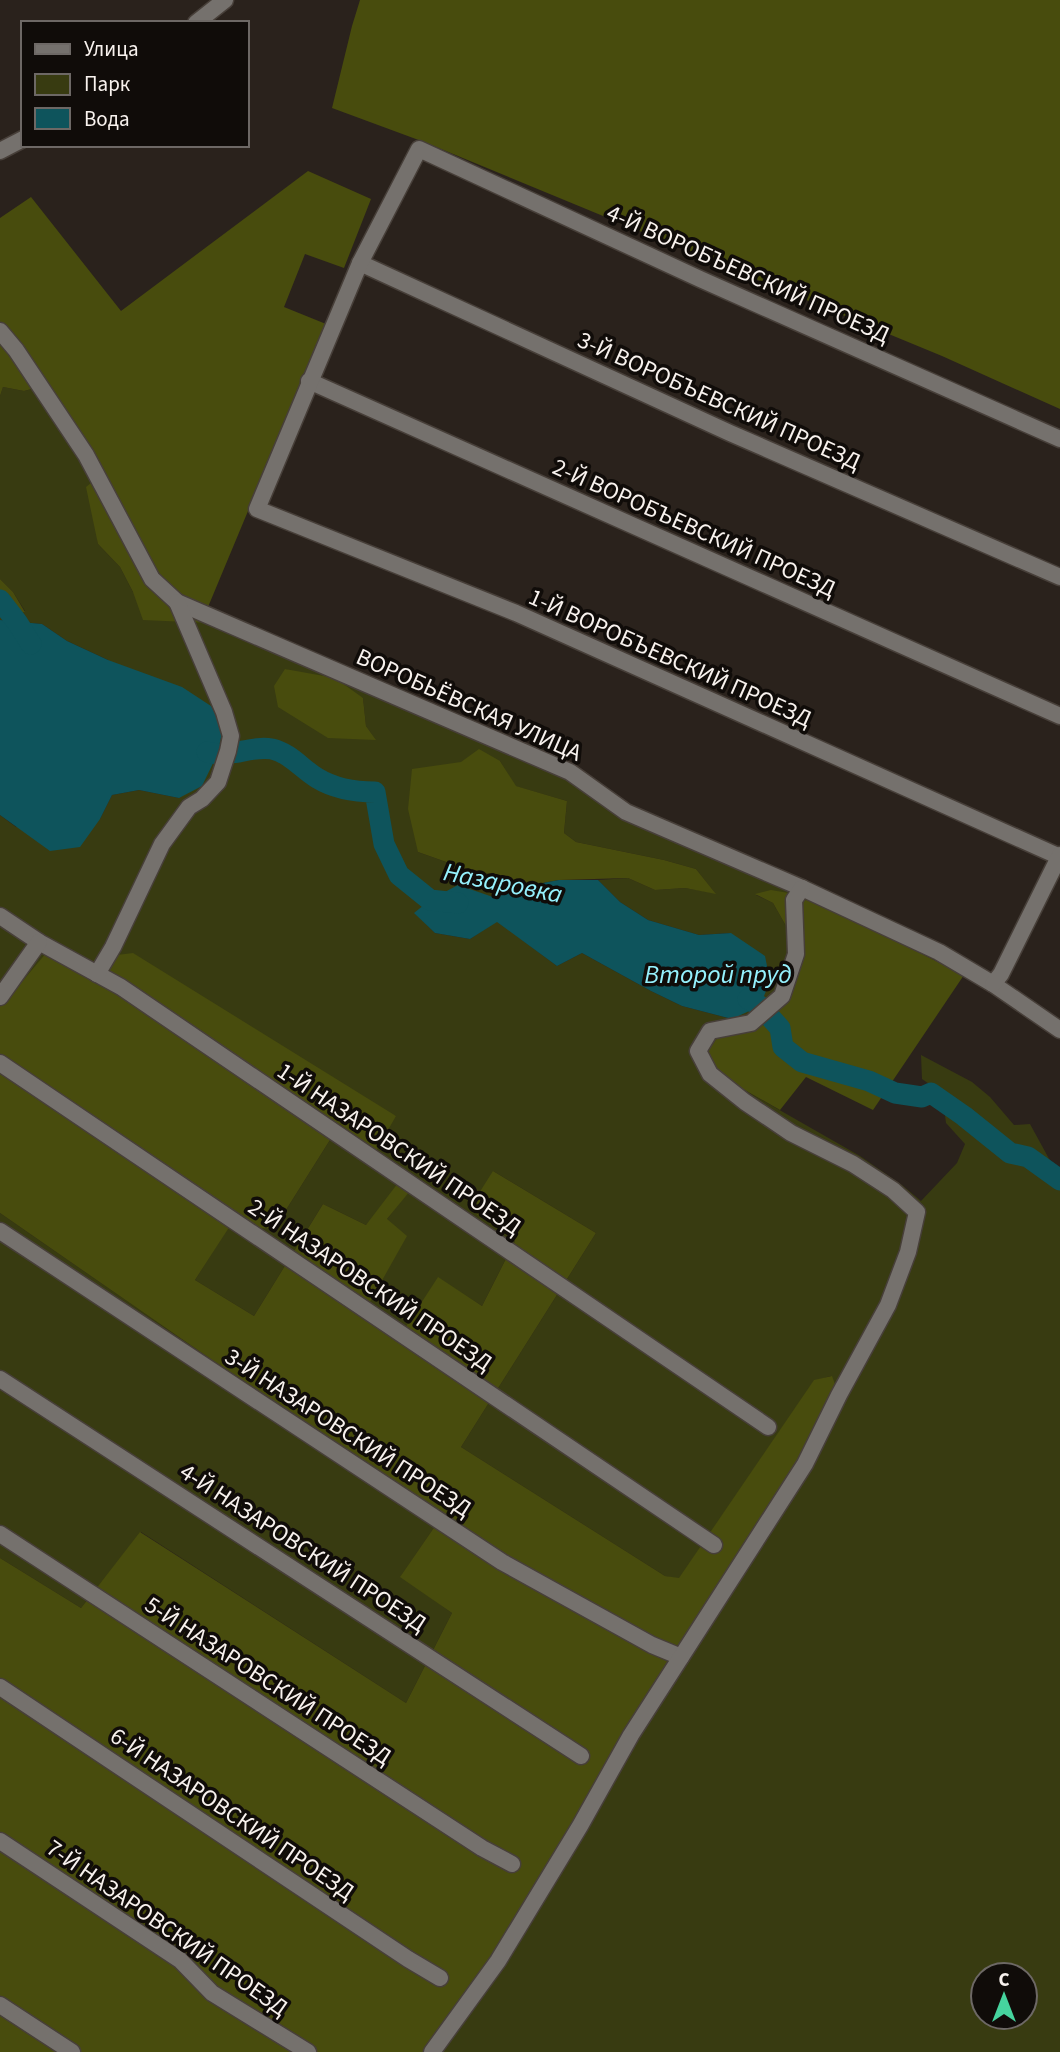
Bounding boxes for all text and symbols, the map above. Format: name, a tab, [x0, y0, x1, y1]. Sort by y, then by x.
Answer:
legend	[21, 21, 248, 147]
text: Улица	[84, 34, 139, 64]
text: Парк	[84, 69, 131, 99]
text: Вода	[84, 104, 130, 134]
street label: 4-Й ВОРОБЪЕВСКИЙ ПРОЕЗД	[601, 196, 895, 352]
street label: 3-Й ВОРОБЪЕВСКИЙ ПРОЕЗД	[572, 323, 866, 479]
street label: 2-Й ВОРОБЪЕВСКИЙ ПРОЕЗД	[547, 450, 841, 606]
street label: 1-Й ВОРОБЪЕВСКИЙ ПРОЕЗД	[523, 580, 817, 736]
street label: ВОРОБЬЁВСКАЯ УЛИЦА	[351, 639, 587, 771]
water label: Назаровка	[440, 853, 566, 913]
water label: Второй пруд	[644, 956, 792, 993]
street label: 1-Й НАЗАРОВСКИЙ ПРОЕЗД	[270, 1054, 528, 1244]
street label: 2-Й НАЗАРОВСКИЙ ПРОЕЗД	[241, 1190, 499, 1380]
street label: 3-Й НАЗАРОВСКИЙ ПРОЕЗД	[218, 1340, 478, 1526]
street label: 4-Й НАЗАРОВСКИЙ ПРОЕЗД	[173, 1455, 433, 1641]
street label: 5-Й НАЗАРОВСКИЙ ПРОЕЗД	[138, 1588, 398, 1774]
street label: 6-Й НАЗАРОВСКИЙ ПРОЕЗД	[103, 1719, 361, 1909]
street label: 7-Й НАЗАРОВСКИЙ ПРОЕЗД	[39, 1831, 295, 2025]
north arrow	[969, 1961, 1039, 2031]
text: С	[998, 1967, 1010, 1994]

